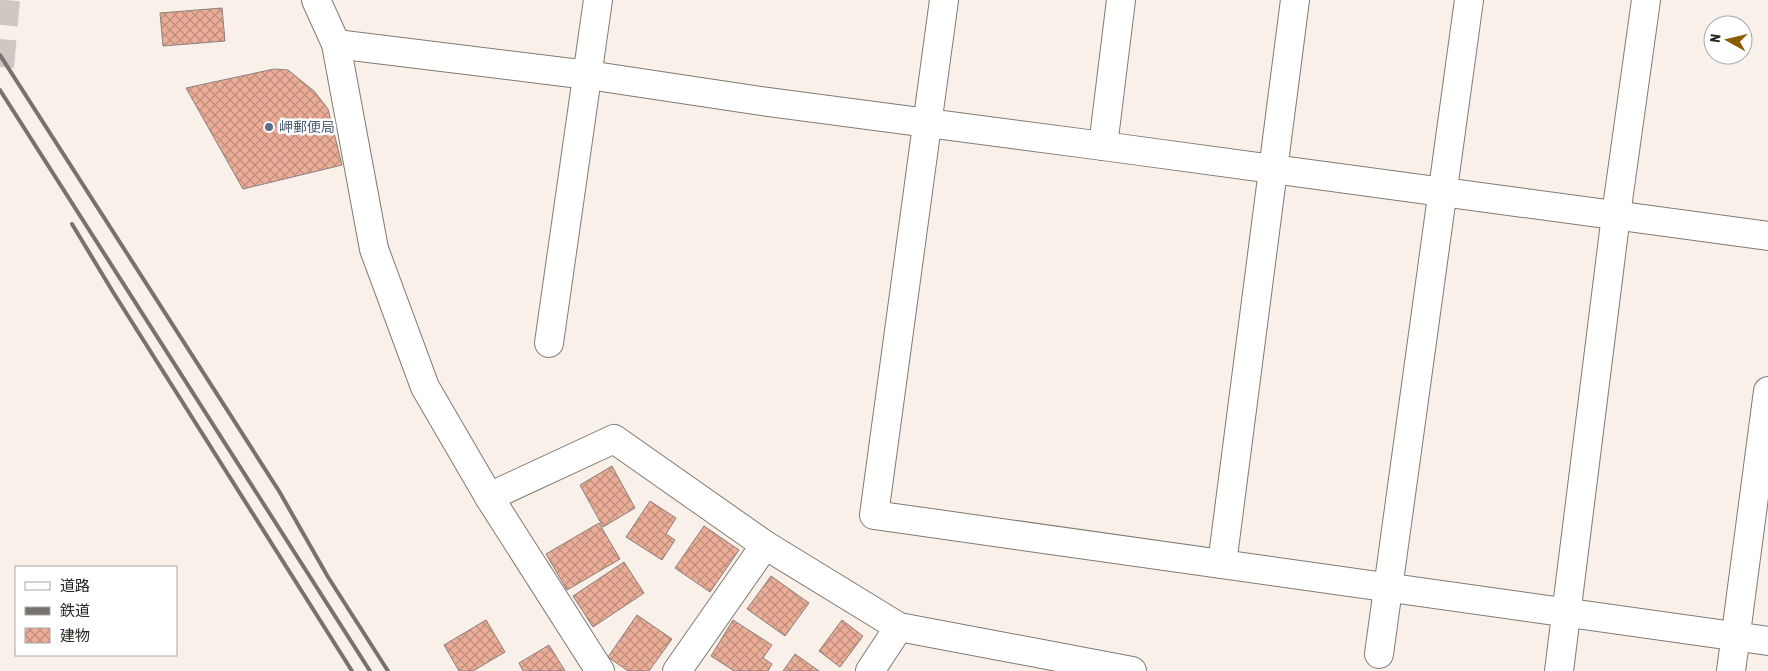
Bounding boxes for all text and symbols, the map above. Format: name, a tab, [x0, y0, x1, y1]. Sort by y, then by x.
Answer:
north arrow	[1703, 15, 1753, 65]
text: N	[1707, 33, 1724, 43]
place label: 岬郵便局	[279, 119, 335, 135]
marker: 岬郵便局	[263, 121, 275, 133]
legend	[15, 566, 178, 656]
text: 道路	[60, 577, 90, 594]
text: 鉄道	[60, 602, 90, 619]
text: 建物	[60, 627, 90, 644]

